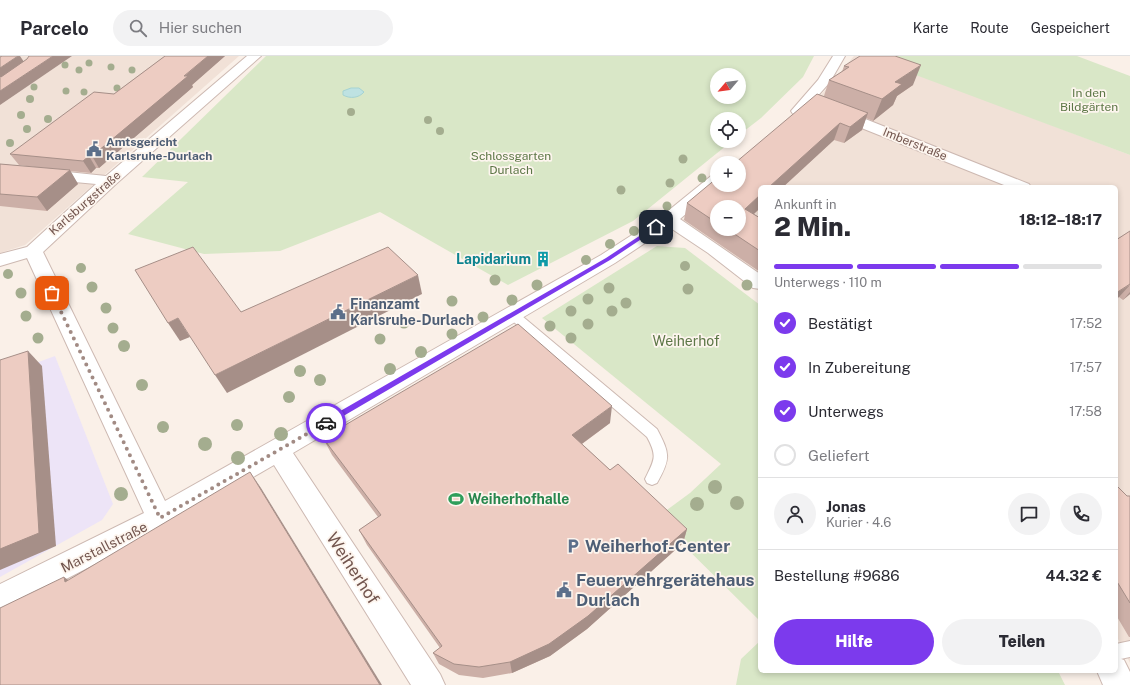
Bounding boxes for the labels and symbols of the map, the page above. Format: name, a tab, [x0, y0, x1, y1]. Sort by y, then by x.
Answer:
north arrow	[710, 68, 746, 104]
park label: In den Bildgärten	[1060, 86, 1118, 114]
street label: Imberstraße	[881, 125, 949, 163]
place label: Amtsgericht Karlsruhe-Durlach	[106, 135, 212, 163]
public building icon: Amtsgericht Karlsruhe-Durlach	[85, 140, 103, 158]
park label: Schlossgarten Durlach	[471, 149, 551, 177]
street label: Karlsburgstraße	[46, 168, 124, 238]
pin	[639, 210, 673, 244]
building icon: Lapidarium	[534, 250, 552, 268]
place label: Lapidarium	[456, 251, 531, 267]
pin	[35, 276, 69, 310]
place label: Finanzamt Karlsruhe-Durlach	[350, 296, 474, 328]
public building icon: Finanzamt Karlsruhe-Durlach	[329, 303, 347, 321]
park label: Weiherhof	[653, 333, 720, 349]
courier	[306, 403, 346, 443]
sports icon: Weiherhofhalle	[447, 490, 465, 508]
place label: Weiherhofhalle	[468, 491, 569, 507]
street label: Marstallstraße	[58, 518, 150, 576]
street label: Weiherhof	[322, 528, 384, 608]
place label: Weiherhof-Center	[585, 536, 730, 556]
parking icon: Weiherhof-Center	[564, 537, 582, 555]
place label: Feuerwehrgerätehaus Durlach	[576, 570, 755, 610]
public building icon: Feuerwehrgerätehaus Durlach	[555, 581, 573, 599]

